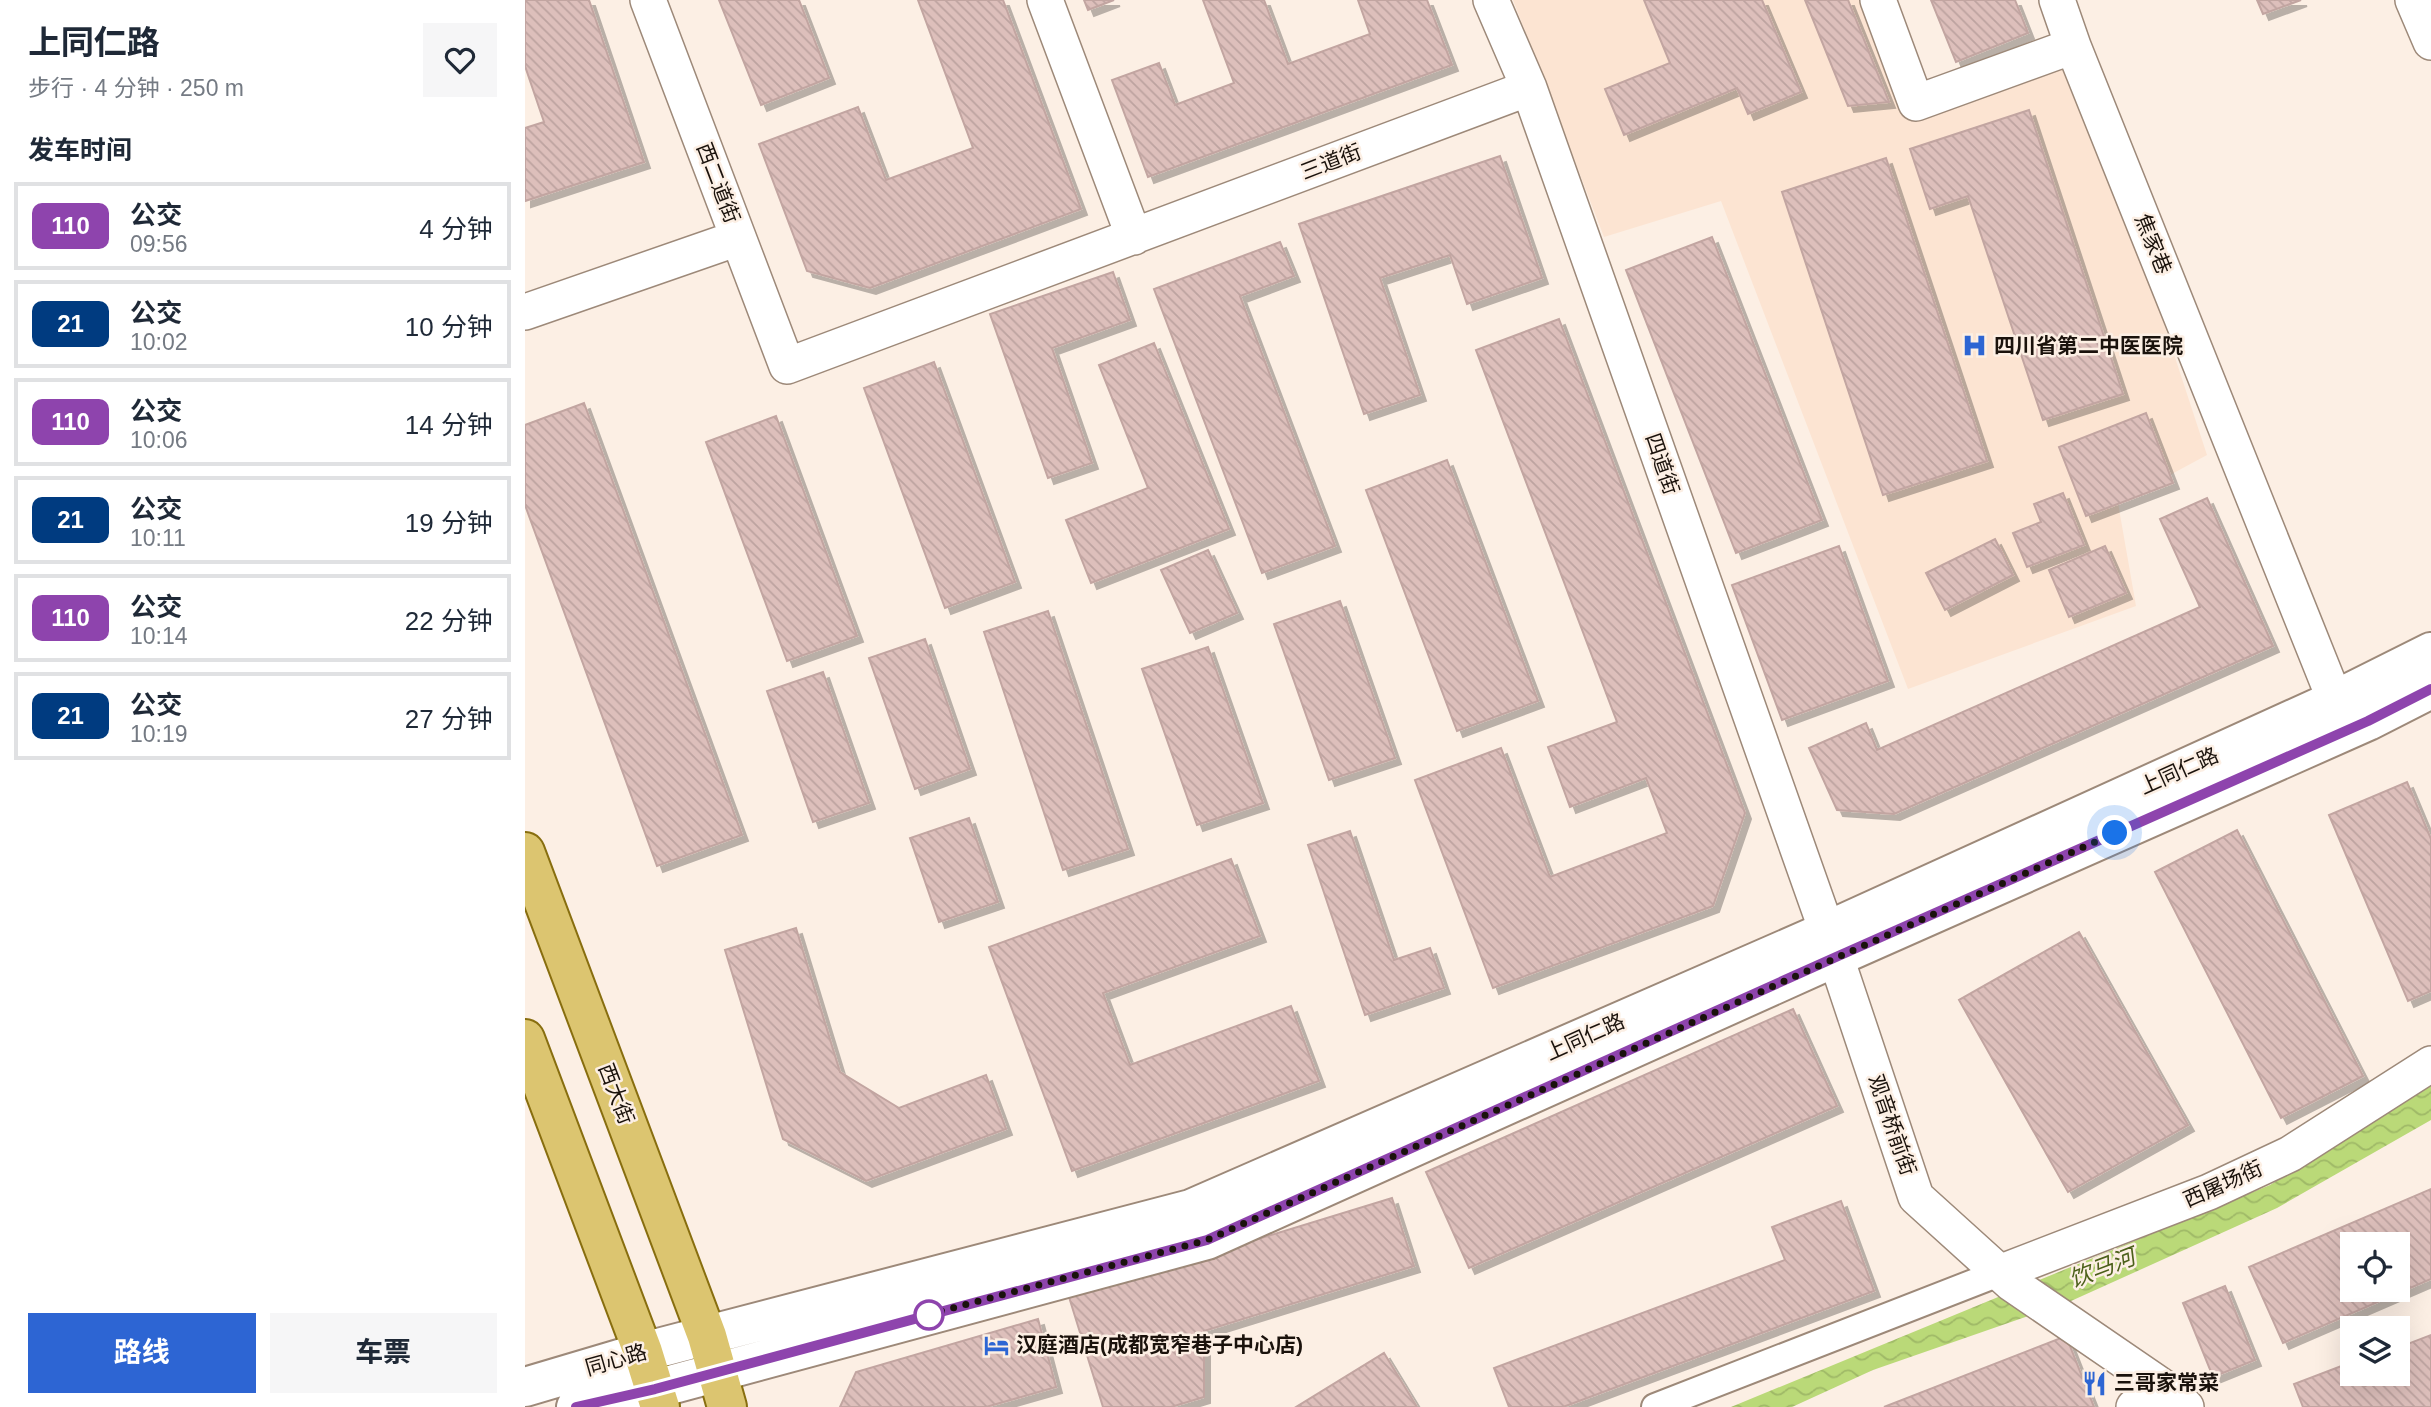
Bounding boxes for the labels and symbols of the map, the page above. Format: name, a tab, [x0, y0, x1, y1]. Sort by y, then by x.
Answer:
street label: 西二道街	[693, 139, 744, 226]
street label: 三道街	[1297, 140, 1364, 184]
street label: 焦家巷	[2131, 210, 2176, 277]
hospital icon: 四川省第二中医医院	[1960, 332, 1988, 360]
place label: 四川省第二中医医院	[1994, 334, 2183, 357]
street label: 四道街	[1641, 430, 1684, 497]
street label: 上同仁路	[2136, 743, 2222, 798]
your location	[2097, 815, 2132, 850]
street label: 上同仁路	[1542, 1009, 1628, 1064]
street label: 西大街	[594, 1060, 638, 1127]
street label: 观音桥前街	[1865, 1071, 1920, 1178]
street label: 西屠场街	[2180, 1156, 2266, 1211]
water label: 饮马河	[2065, 1242, 2143, 1293]
unlabelled marker	[914, 1300, 944, 1330]
hotel icon: 汉庭酒店(成都宽窄巷子中心店)	[982, 1331, 1010, 1359]
place label: 汉庭酒店(成都宽窄巷子中心店)	[1016, 1333, 1303, 1356]
street label: 同心路	[582, 1340, 649, 1379]
restaurant icon: 三哥家常菜	[2080, 1369, 2108, 1397]
place label: 三哥家常菜	[2114, 1371, 2219, 1394]

